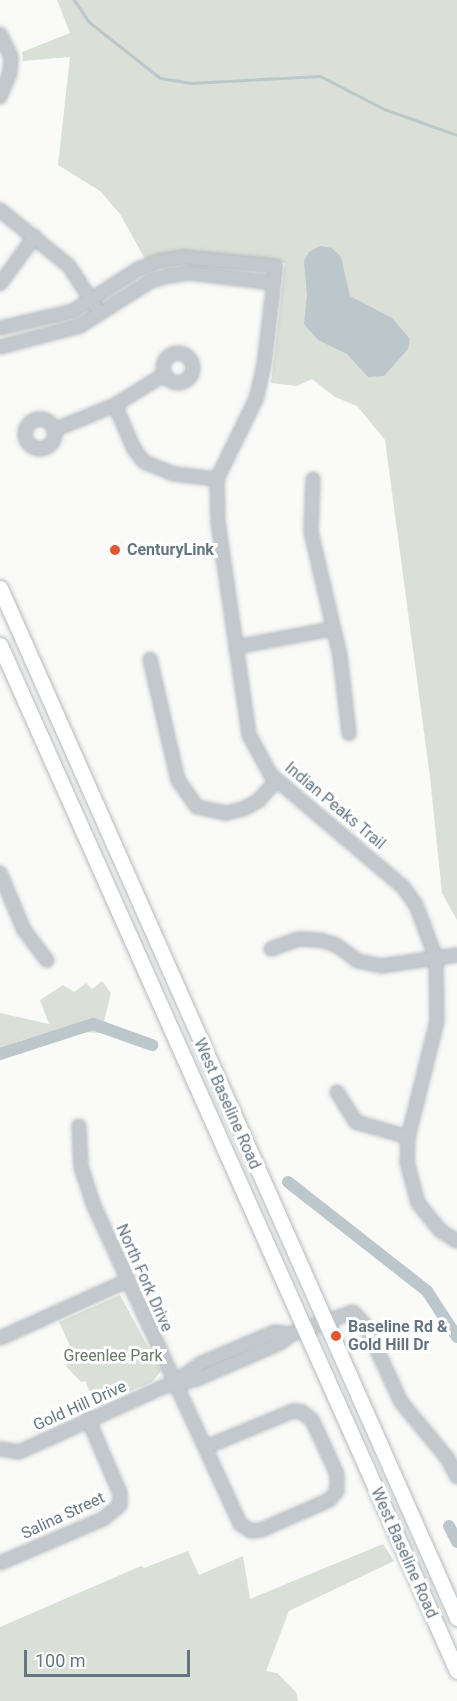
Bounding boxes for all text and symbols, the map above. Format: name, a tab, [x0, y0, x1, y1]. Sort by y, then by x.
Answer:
place label: CenturyLink	[127, 540, 214, 560]
marker: CenturyLink	[108, 543, 122, 557]
street label: Indian Peaks Trail	[281, 758, 389, 854]
street label: West Baseline Road	[190, 1036, 264, 1172]
street label: North Fork Drive	[112, 1221, 176, 1335]
place label: Baseline Rd & Gold Hill Dr	[348, 1317, 447, 1355]
marker: Baseline Rd & Gold Hill Dr	[329, 1329, 343, 1343]
park label: Greenlee Park	[63, 1346, 163, 1366]
street label: Gold Hill Drive	[30, 1377, 130, 1435]
street label: West Baseline Road	[367, 1485, 441, 1621]
street label: Salina Street	[18, 1488, 108, 1544]
scale bar	[27, 1638, 194, 1676]
text: 100 m	[35, 1650, 86, 1671]

